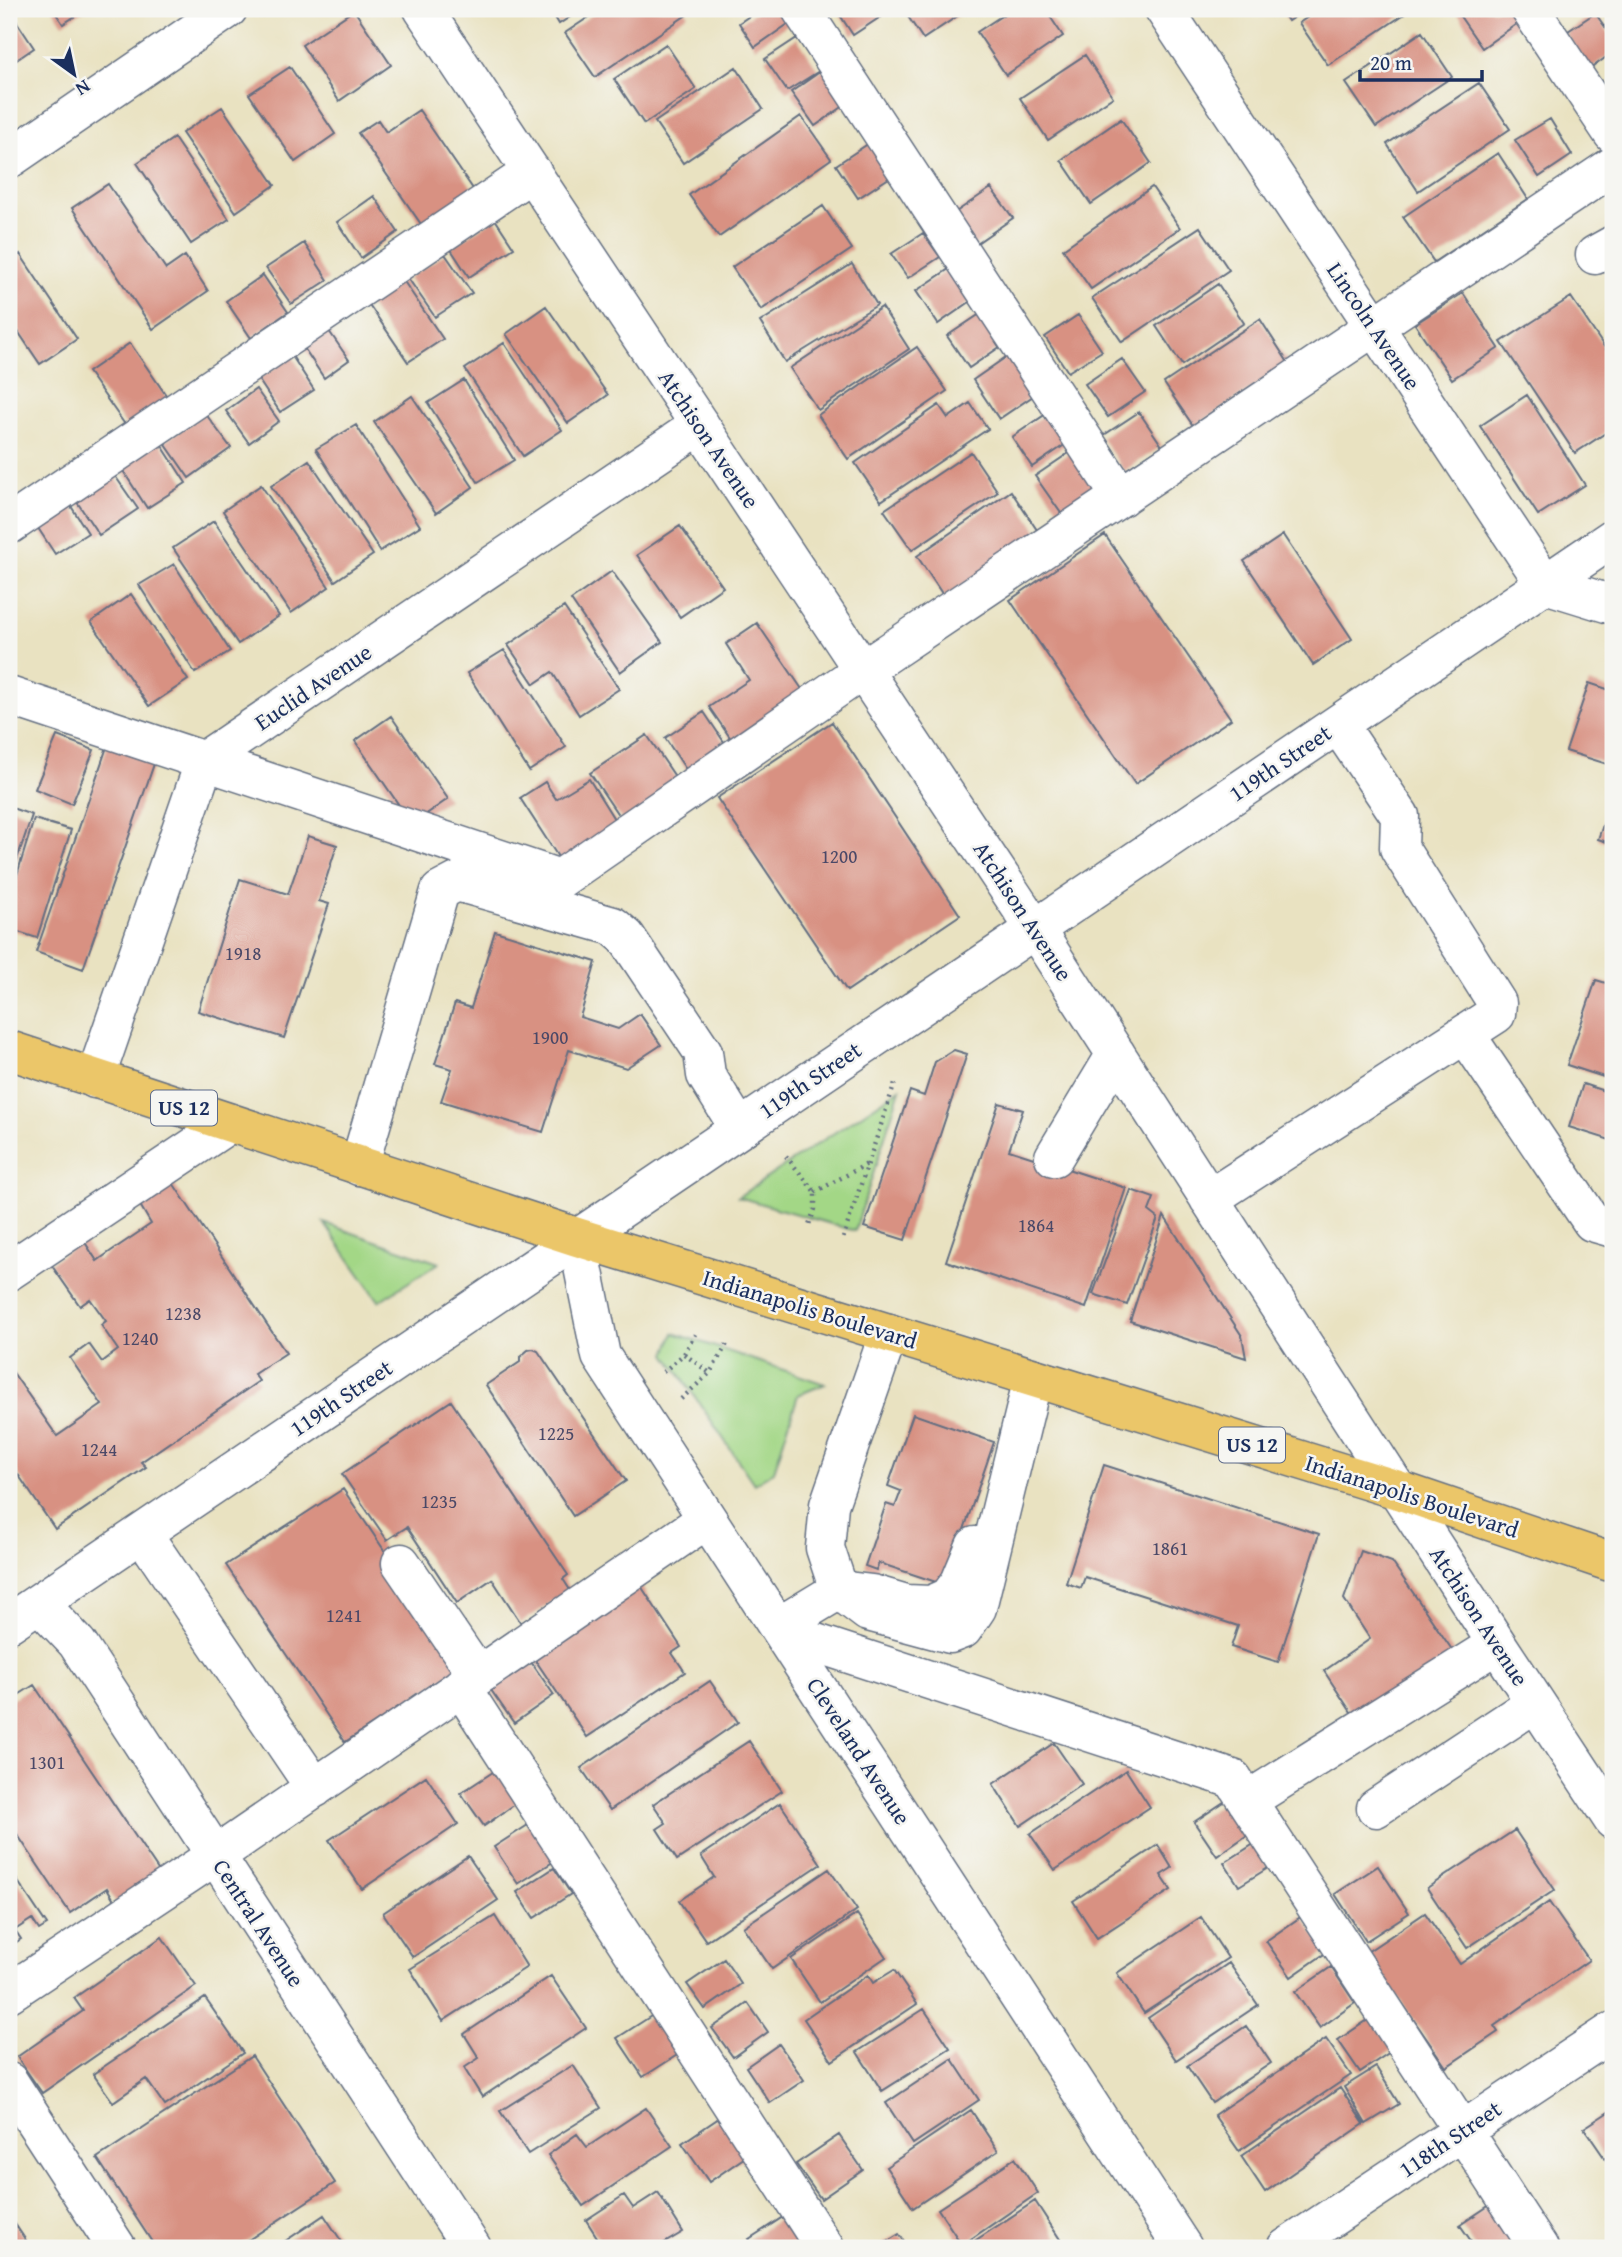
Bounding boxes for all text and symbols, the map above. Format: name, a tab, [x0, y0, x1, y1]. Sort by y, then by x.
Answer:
north arrow	[38, 38, 108, 108]
scale bar	[1360, 38, 1482, 82]
text: 20 m	[1370, 47, 1412, 78]
text: N	[70, 73, 96, 104]
street label: Lincoln Avenue	[1319, 255, 1429, 396]
street label: Atchison Avenue	[651, 363, 768, 515]
street label: Euclid Avenue	[248, 635, 378, 738]
street label: 119th Street	[1222, 716, 1338, 809]
street label: Atchison Avenue	[966, 834, 1081, 987]
house number: 1200	[821, 842, 857, 870]
house number: 1918	[225, 939, 261, 967]
house number: 1900	[532, 1023, 568, 1051]
street label: 119th Street	[752, 1033, 868, 1126]
road number: US 12	[151, 1090, 217, 1126]
house number: 1864	[1018, 1211, 1054, 1239]
street label: Indianapolis Boulevard	[699, 1260, 922, 1357]
house number: 1238	[165, 1299, 201, 1327]
house number: 1240	[122, 1324, 158, 1352]
street label: 119th Street	[283, 1351, 399, 1444]
house number: 1225	[538, 1419, 574, 1447]
road number: US 12	[1219, 1428, 1285, 1462]
house number: 1244	[81, 1435, 117, 1463]
street label: Indianapolis Boulevard	[1301, 1445, 1524, 1546]
house number: 1235	[421, 1487, 457, 1515]
house number: 1861	[1152, 1534, 1188, 1562]
street label: Atchison Avenue	[1422, 1539, 1537, 1692]
house number: 1241	[326, 1601, 362, 1629]
street label: Cleveland Avenue	[799, 1671, 919, 1831]
house number: 1301	[29, 1748, 65, 1776]
street label: Central Avenue	[206, 1852, 313, 1993]
street label: 118th Street	[1392, 2092, 1508, 2185]

